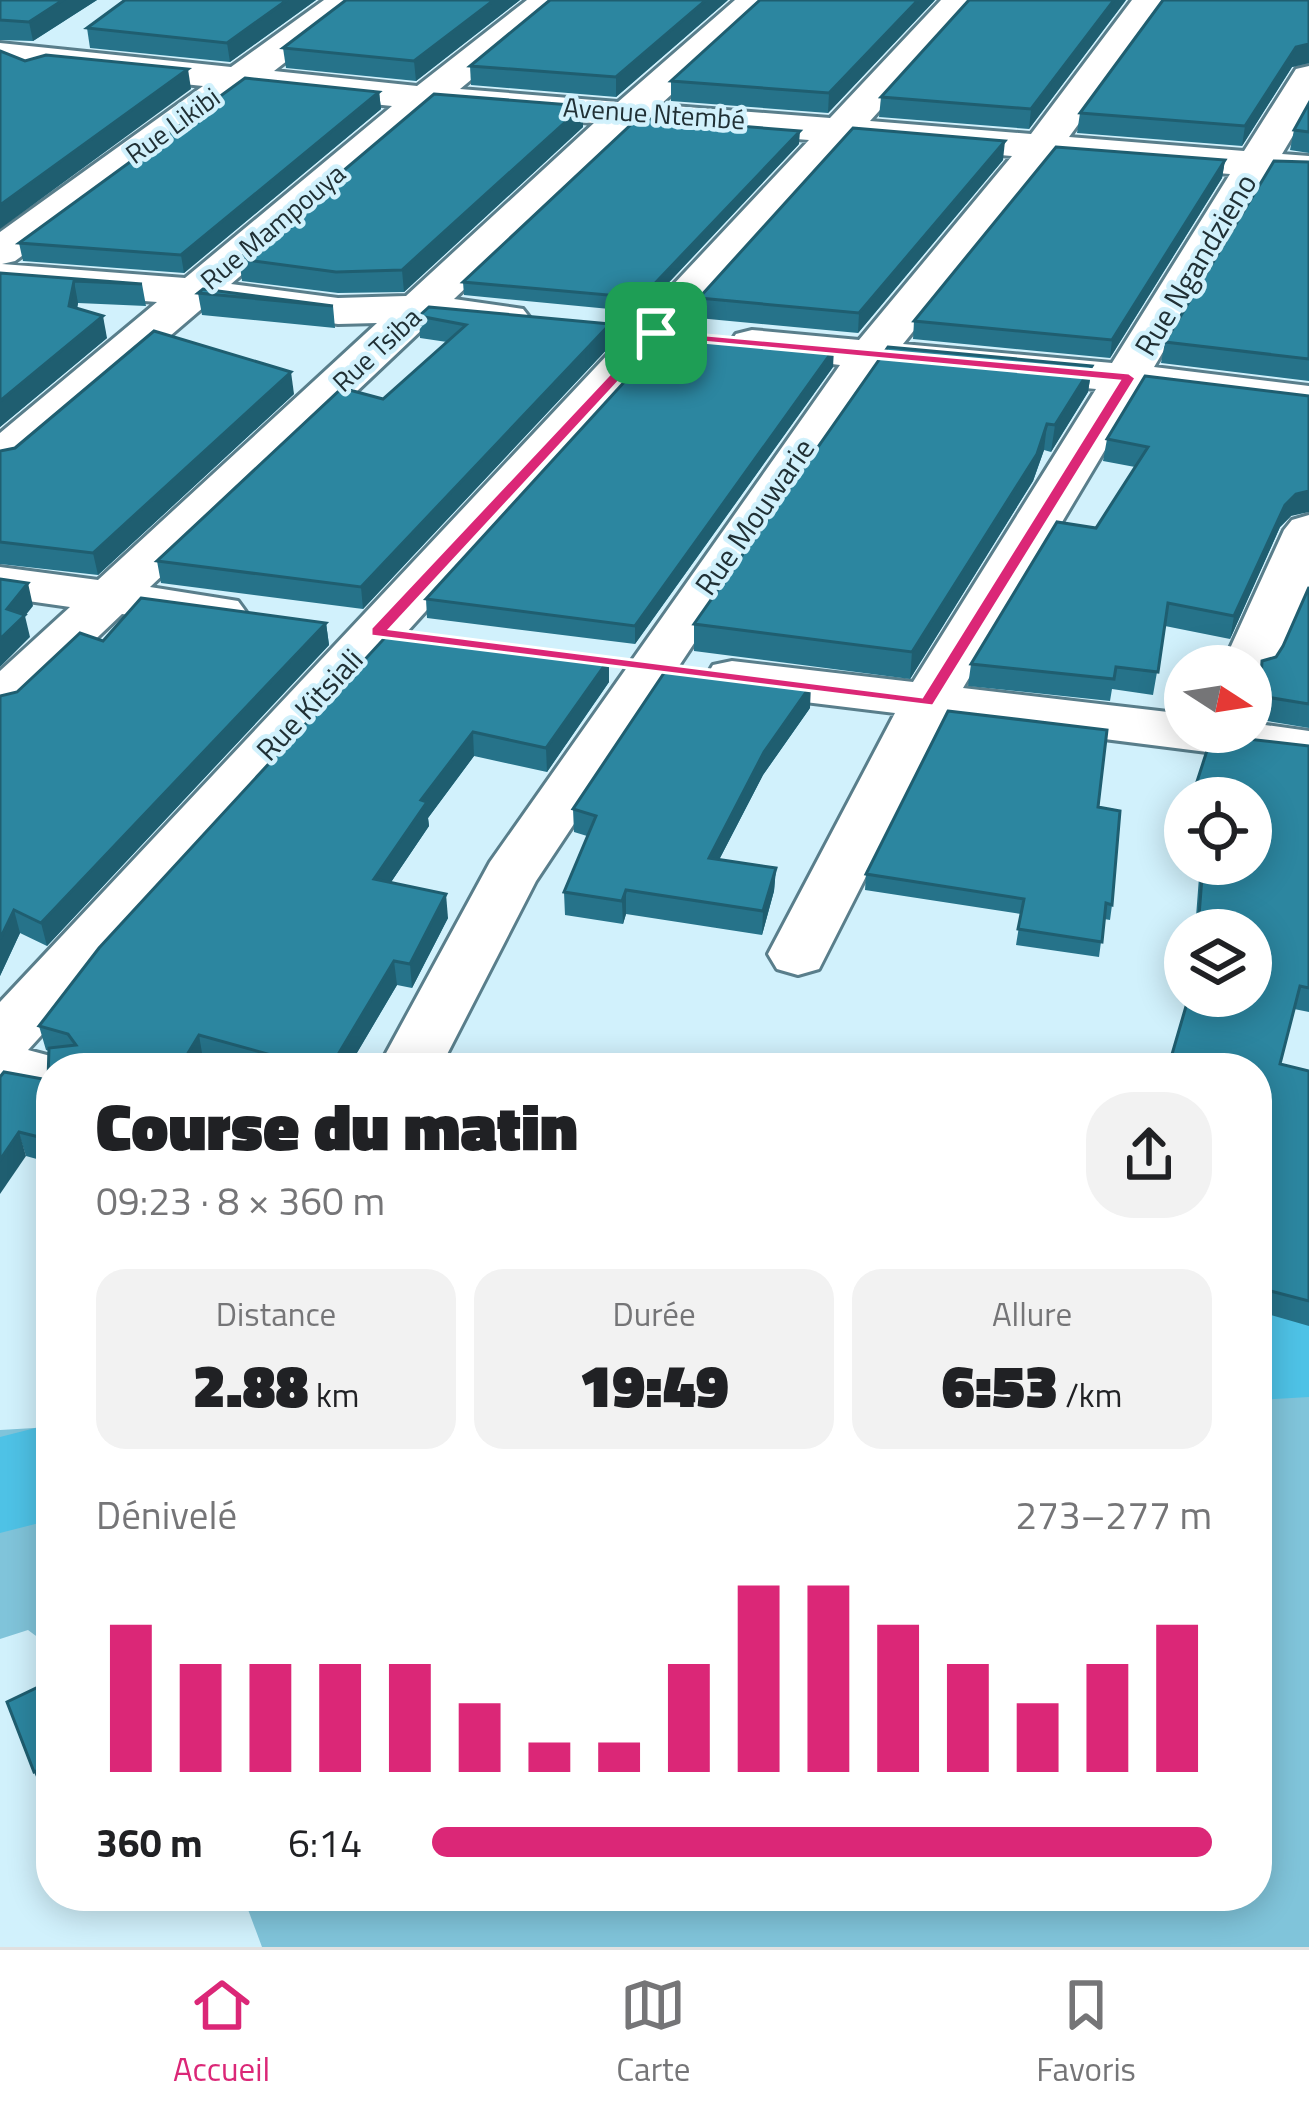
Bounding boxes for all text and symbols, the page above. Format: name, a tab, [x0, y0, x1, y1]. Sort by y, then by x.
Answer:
street label: Rue Likibi	[116, 76, 228, 173]
street label: Avenue Ntembé	[562, 86, 746, 139]
street label: Rue Mampouya	[191, 153, 354, 299]
street label: Rue Ngandzieno	[1122, 164, 1268, 365]
pin	[605, 282, 707, 384]
street label: Rue Tsiba	[322, 297, 430, 401]
icon: arrive	[623, 300, 689, 366]
street label: Rue Mouwarie	[683, 428, 825, 604]
street label: Rue Kitsiali	[245, 638, 374, 771]
north arrow	[1164, 645, 1272, 753]
map controls	[1164, 645, 1272, 1017]
button: locate	[1164, 777, 1272, 885]
button: layers	[1164, 909, 1272, 1017]
text: Course du matin	[96, 1075, 578, 1176]
button: share	[1086, 1092, 1212, 1218]
text: 09:23 · 8 × 360 m	[96, 1171, 385, 1230]
text: Distance	[216, 1289, 336, 1339]
text: Durée	[612, 1289, 696, 1339]
text: Allure	[992, 1289, 1072, 1339]
text: 2.88	[193, 1339, 309, 1430]
text: 19:49	[579, 1339, 729, 1430]
text: 6:53	[942, 1339, 1058, 1430]
text: km	[309, 1370, 359, 1420]
text: /km	[1058, 1370, 1122, 1420]
text: Dénivelé	[96, 1485, 237, 1544]
text: 273–277 m	[1015, 1485, 1212, 1544]
text: 360 m	[96, 1813, 203, 1872]
text: 6:14	[288, 1813, 362, 1872]
tab: Accueil	[173, 1972, 270, 2094]
tab: Carte	[616, 1972, 690, 2094]
tab: Favoris	[1036, 1972, 1136, 2094]

